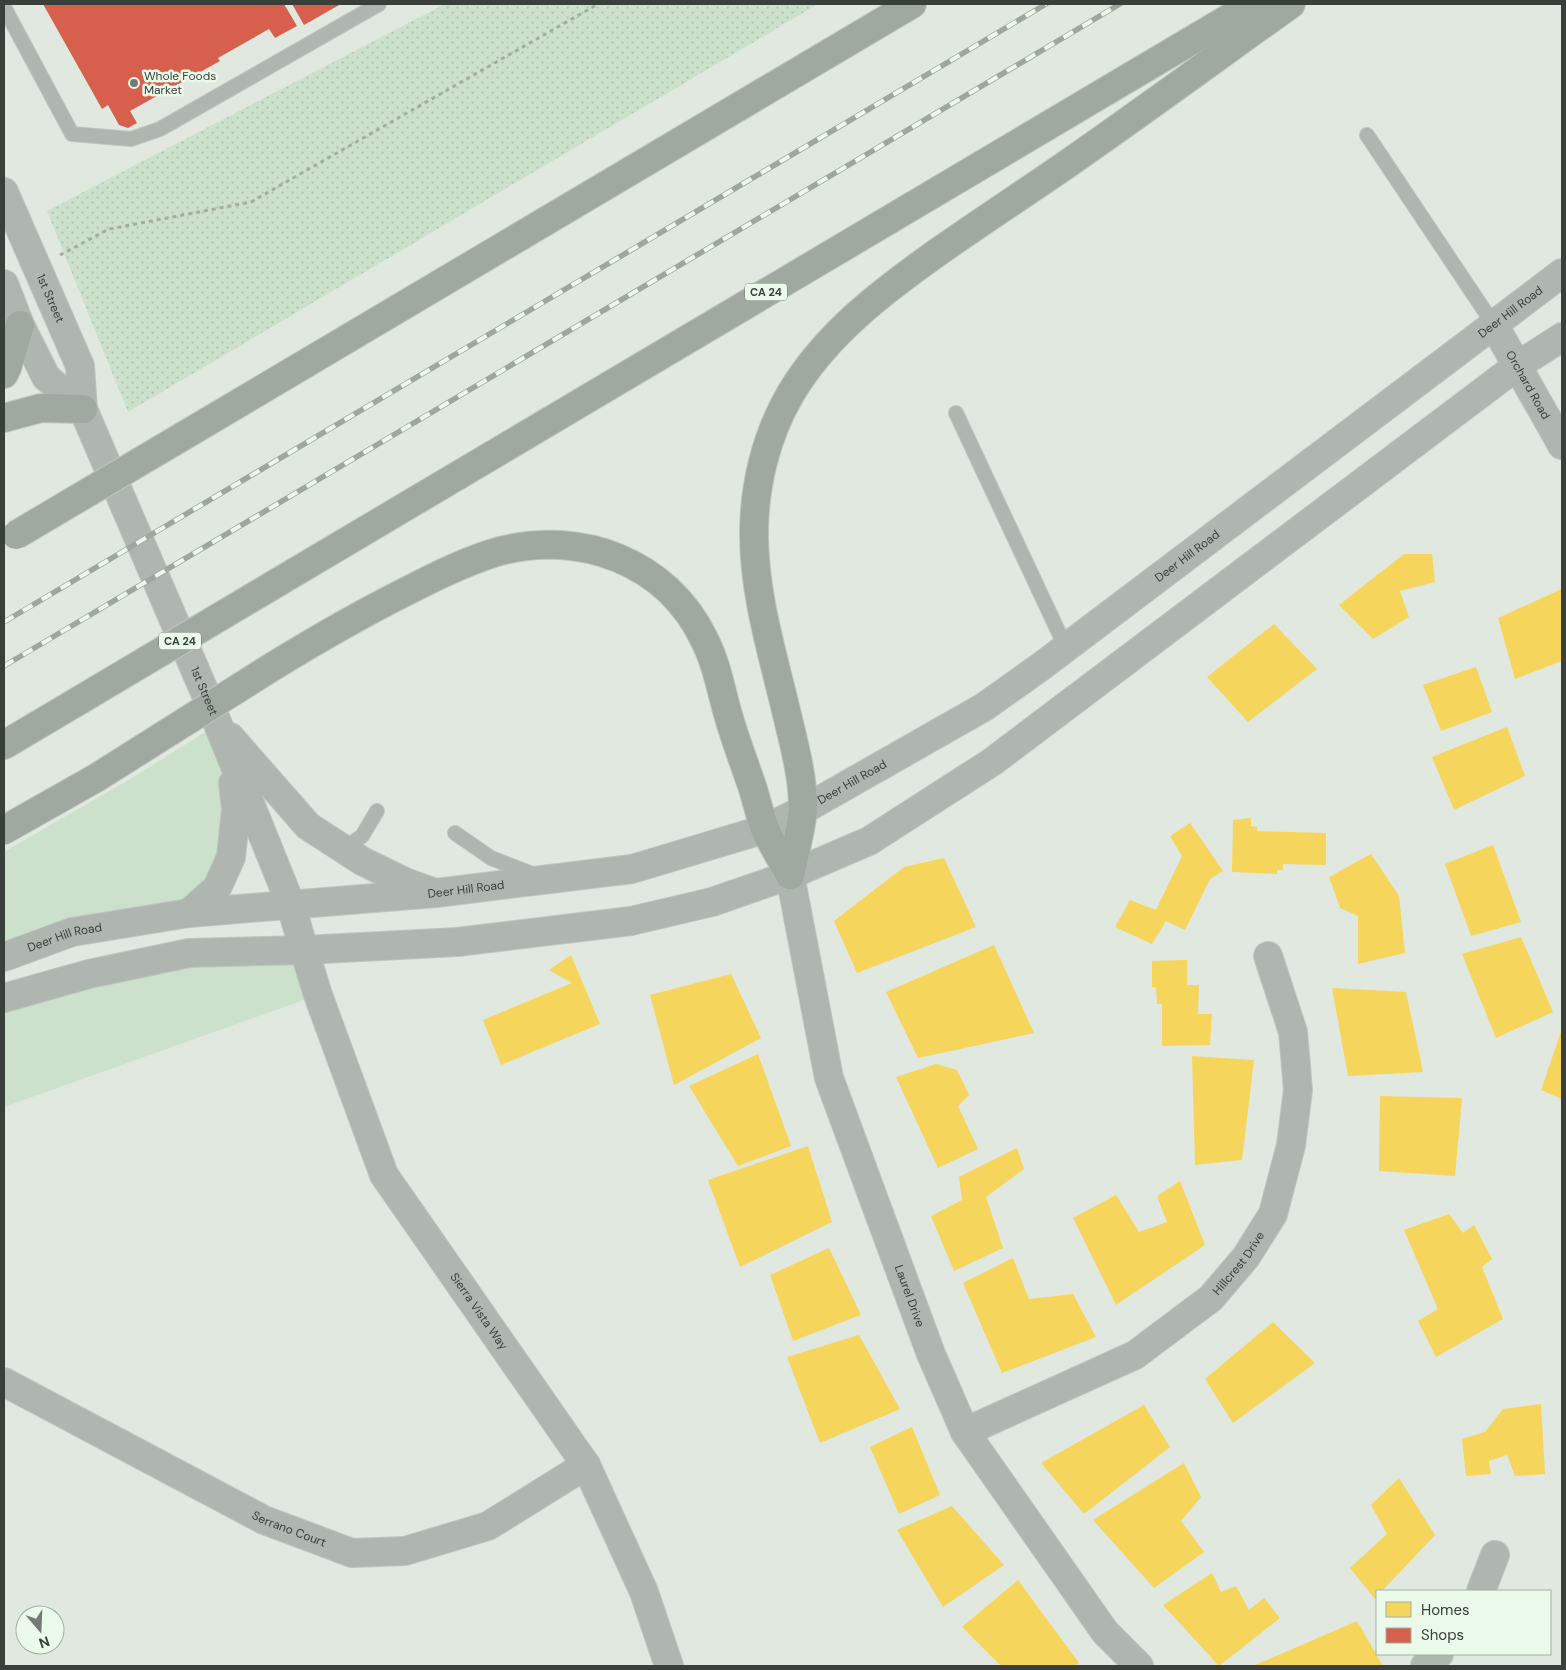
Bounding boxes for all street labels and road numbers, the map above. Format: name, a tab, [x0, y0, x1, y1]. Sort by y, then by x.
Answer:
street label: 1st Street	[33, 271, 68, 325]
street label: Deer Hill Road	[1475, 282, 1546, 342]
road number: CA 24	[745, 284, 787, 300]
street label: Orchard Road	[1502, 348, 1554, 422]
street label: Deer Hill Road	[1152, 526, 1223, 586]
road number: CA 24	[159, 632, 201, 649]
street label: 1st Street	[187, 664, 222, 718]
street label: Deer Hill Road	[814, 756, 890, 808]
street label: Deer Hill Road	[427, 877, 505, 902]
street label: Deer Hill Road	[25, 919, 103, 956]
street label: Hillcrest Drive	[1209, 1228, 1268, 1299]
street label: Laurel Drive	[891, 1263, 928, 1329]
street label: Sierra Vista Way	[447, 1270, 512, 1353]
street label: Serrano Court	[249, 1507, 329, 1551]

